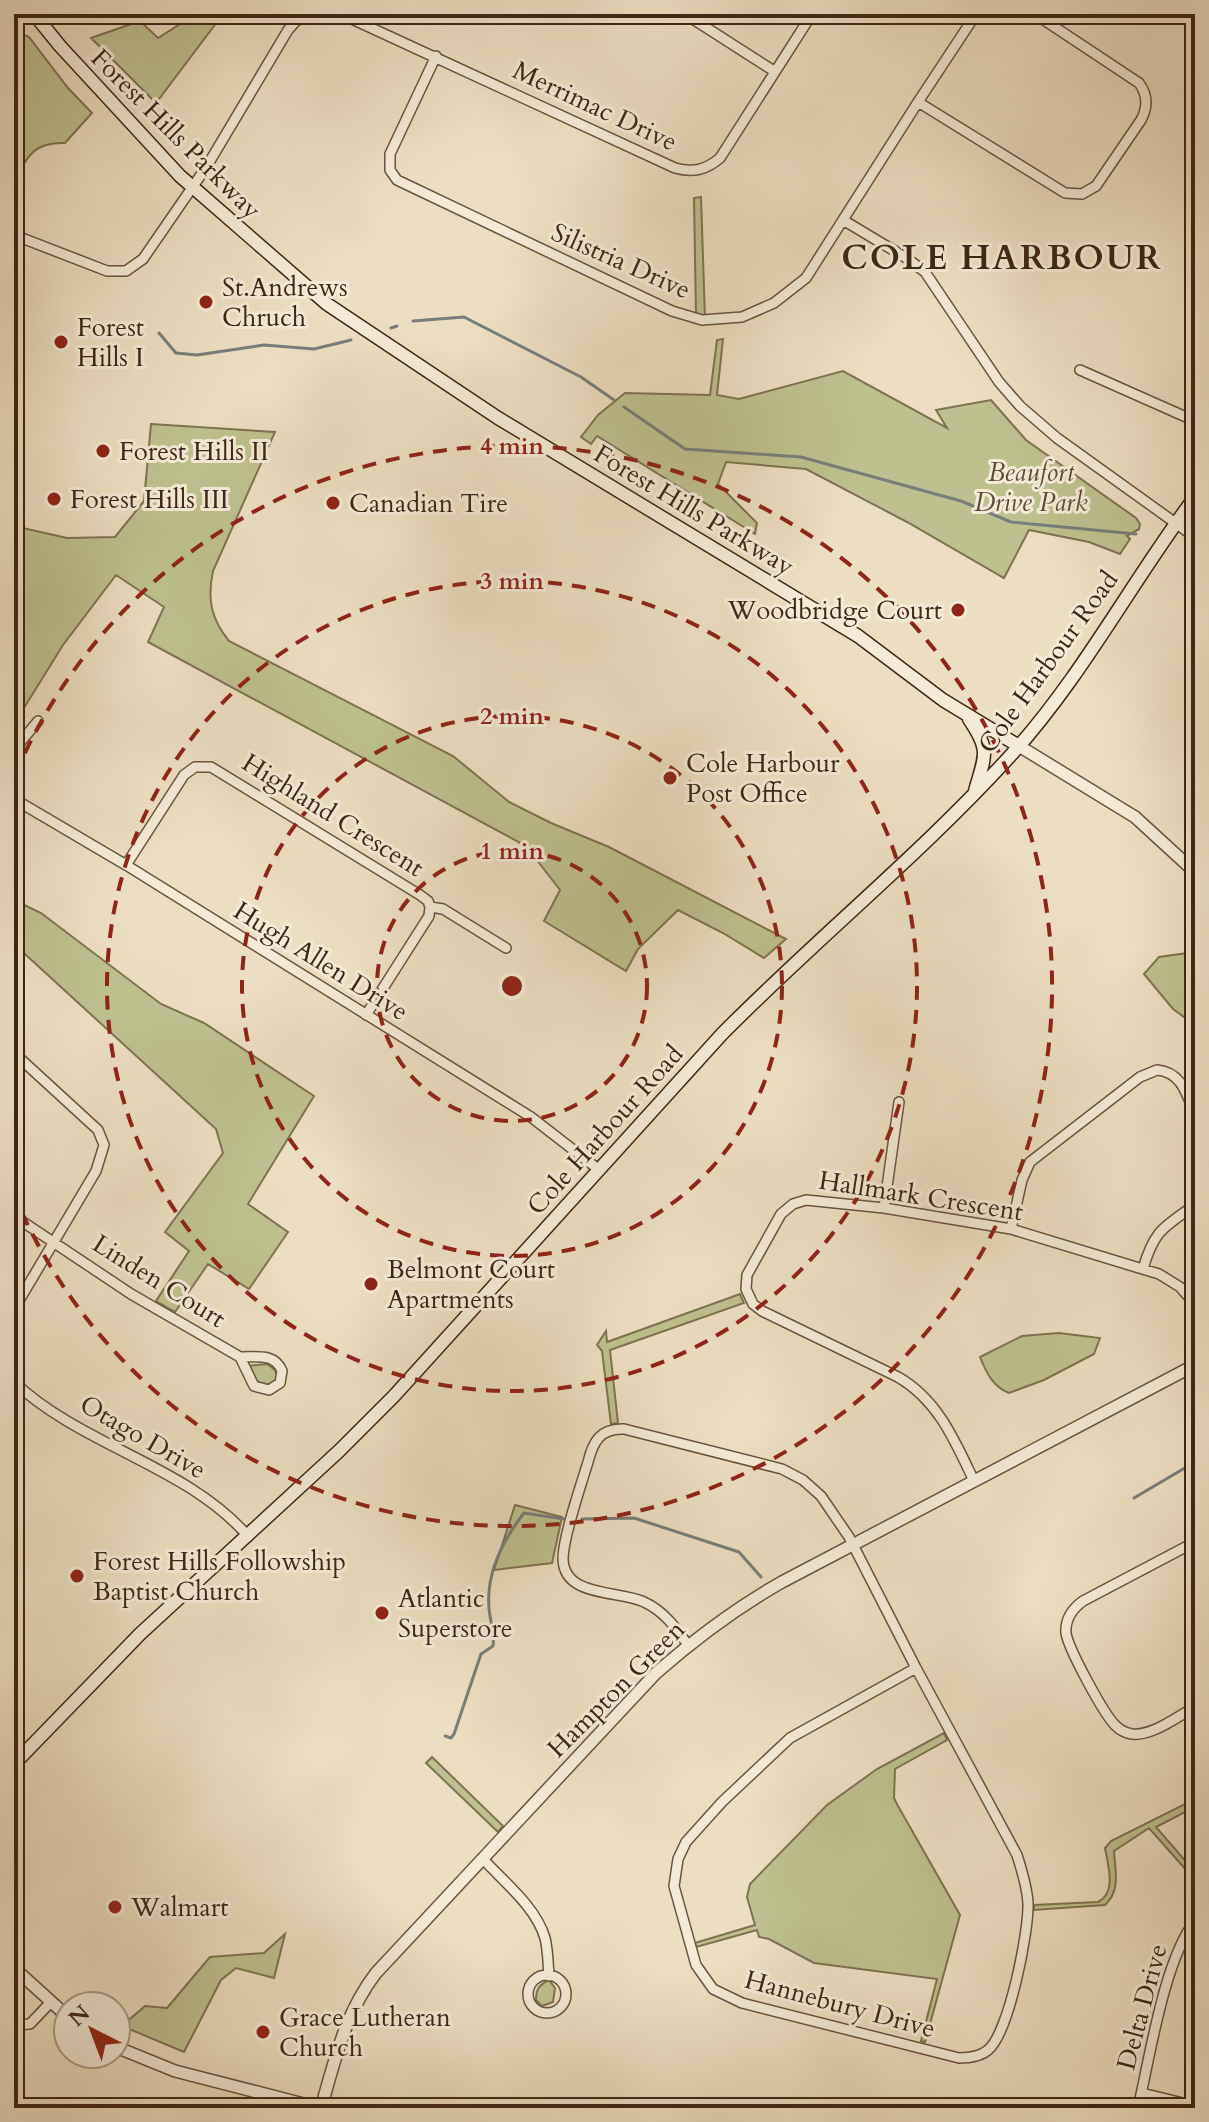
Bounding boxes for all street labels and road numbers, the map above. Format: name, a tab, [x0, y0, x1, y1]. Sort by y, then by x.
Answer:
street label: Forest Hills Parkway	[83, 41, 269, 227]
street label: Merrimac Drive	[507, 53, 683, 159]
street label: Silistria Drive	[546, 215, 696, 307]
street label: Forest Hills Parkway	[587, 436, 801, 584]
street label: Cole Harbour Road	[970, 564, 1126, 760]
street label: Highland Crescent	[236, 745, 430, 885]
street label: Hugh Allen Drive	[227, 893, 415, 1029]
street label: Cole Harbour Road	[519, 1037, 691, 1223]
street label: Hallmark Crescent	[816, 1163, 1026, 1229]
street label: Linden Court	[86, 1226, 232, 1336]
street label: Otago Drive	[73, 1387, 213, 1487]
street label: Hampton Green	[540, 1612, 693, 1765]
street label: Delta Drive	[1108, 1940, 1176, 2074]
street label: Hannebury Drive	[741, 1962, 939, 2046]

